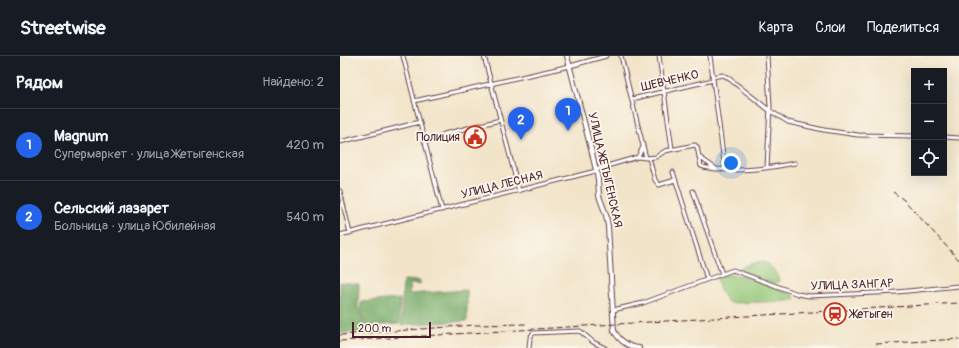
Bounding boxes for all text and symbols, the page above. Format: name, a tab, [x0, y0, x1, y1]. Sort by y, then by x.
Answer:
text: Streetwise	[20, 16, 106, 40]
text: Карта	[759, 19, 793, 36]
text: Слои	[815, 19, 845, 36]
text: Поделиться	[867, 19, 939, 36]
street label: ШЕВЧЕНКО	[640, 67, 701, 95]
map controls	[911, 68, 947, 176]
button: +	[911, 68, 947, 104]
text: Рядом	[16, 72, 63, 93]
text: Найдено: 2	[262, 74, 324, 90]
pin: 1	[555, 98, 581, 131]
button: −	[911, 104, 947, 140]
pin: 2	[508, 107, 534, 140]
street label: УЛИЦА ЖЕТЫГЕНСКАЯ	[584, 111, 626, 229]
public building icon: Полиция	[462, 124, 488, 150]
text: Magnum	[54, 127, 108, 146]
place label: Полиция	[416, 130, 460, 145]
text: 1	[26, 137, 32, 153]
text: 420 m	[286, 137, 324, 153]
button: locate	[911, 140, 947, 176]
text: Супермаркет · улица Жетыгенская	[54, 146, 244, 162]
your location	[721, 153, 741, 173]
street label: УЛИЦА ЛЕСНАЯ	[460, 168, 544, 202]
text: Сельский лазарет	[54, 199, 169, 218]
text: 2	[25, 209, 33, 225]
text: 540 m	[286, 209, 324, 225]
text: Больница · улица Юбилейная	[54, 218, 216, 234]
street label: УЛИЦА ЗАНГАР	[810, 276, 894, 294]
station icon: Жетыген	[822, 301, 848, 327]
place label: Жетыген	[848, 307, 893, 322]
scale bar	[352, 320, 431, 339]
text: 200 m	[358, 322, 391, 335]

